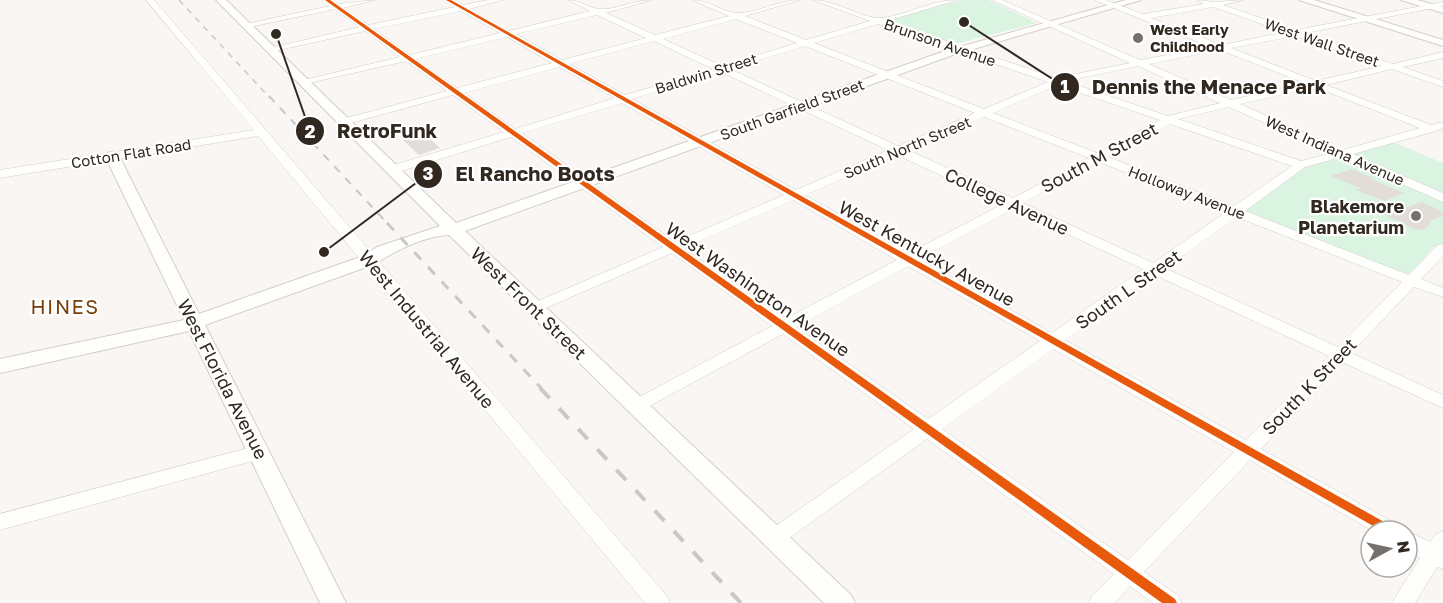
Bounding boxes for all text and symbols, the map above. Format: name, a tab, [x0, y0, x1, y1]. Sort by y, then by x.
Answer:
street label: Brunson Avenue	[882, 14, 999, 70]
street label: West Wall Street	[1262, 14, 1382, 70]
place label: West Early Childhood	[1150, 20, 1229, 55]
marker: West Early Childhood	[1131, 31, 1145, 45]
street label: Baldwin Street	[653, 49, 759, 97]
callout: Dennis the Menace Park	[1050, 68, 1338, 106]
text: Dennis the Menace Park	[1092, 74, 1327, 98]
street label: South Garfield Street	[717, 75, 867, 143]
text: 1	[1060, 75, 1070, 97]
street label: West Indiana Avenue	[1263, 111, 1408, 189]
callout: RetroFunk	[295, 112, 449, 150]
street label: South North Street	[841, 112, 973, 182]
street label: South M Street	[1037, 117, 1161, 197]
text: RetroFunk	[337, 118, 438, 142]
text: 2	[305, 120, 316, 142]
street label: Cotton Flat Road	[70, 135, 192, 171]
callout: El Rancho Boots	[413, 155, 627, 193]
text: El Rancho Boots	[455, 161, 615, 185]
street label: Holloway Avenue	[1126, 161, 1248, 223]
text: 3	[423, 162, 434, 184]
street label: College Avenue	[941, 163, 1073, 239]
street label: West Kentucky Avenue	[835, 195, 1019, 311]
place label: Blakemore Planetarium	[1298, 195, 1404, 238]
marker: Blakemore Planetarium	[1409, 209, 1423, 223]
street label: West Washington Avenue	[662, 217, 854, 361]
street label: West Front Street	[467, 242, 591, 364]
street label: South L Street	[1071, 244, 1185, 334]
street label: West Industrial Avenue	[354, 246, 500, 412]
district label: HINES	[30, 294, 100, 318]
street label: West Florida Avenue	[173, 295, 273, 463]
street label: South K Street	[1257, 333, 1361, 439]
north arrow	[1359, 519, 1419, 579]
text: N	[1393, 539, 1415, 554]

